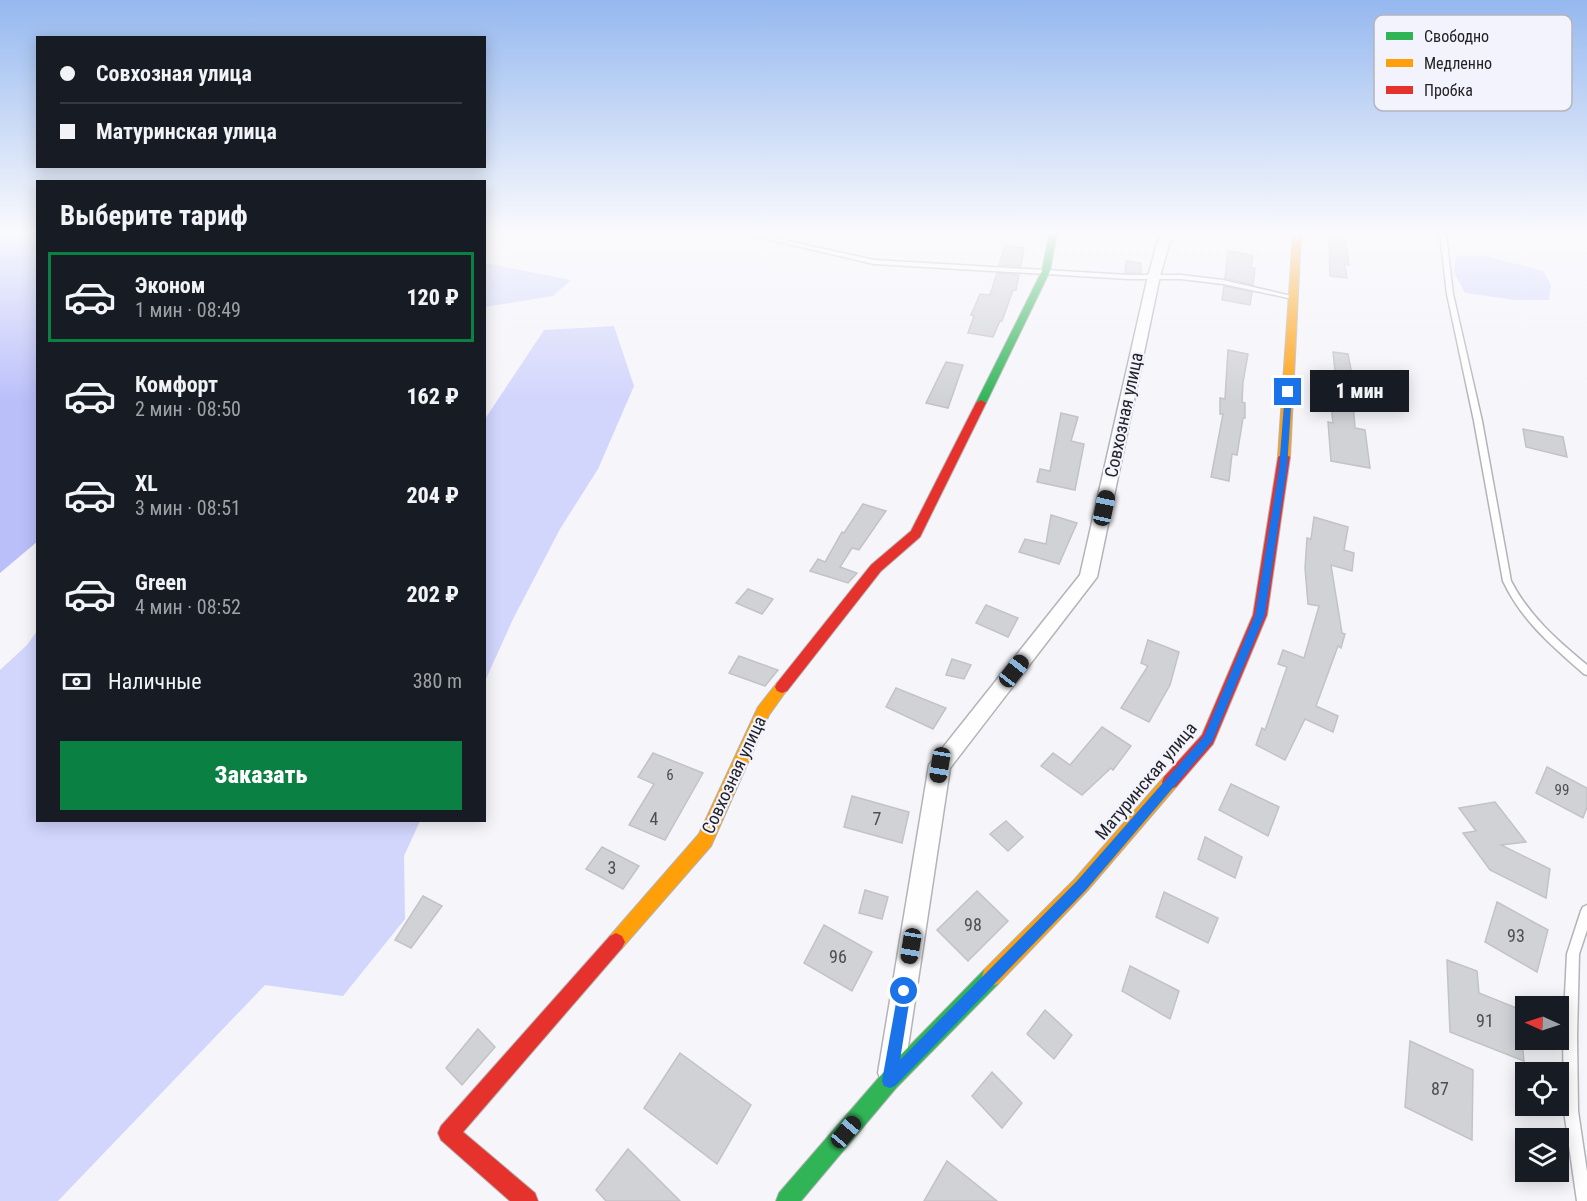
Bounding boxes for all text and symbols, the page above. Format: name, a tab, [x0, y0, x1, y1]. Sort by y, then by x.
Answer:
legend	[1374, 15, 1572, 111]
text: Свободно	[1424, 27, 1489, 46]
text: Медленно	[1424, 54, 1492, 73]
text: Совхозная улица	[96, 61, 252, 86]
text: Пробка	[1424, 81, 1473, 100]
text: Матуринская улица	[96, 119, 277, 144]
text: Выберите тариф	[60, 200, 248, 232]
icon: car	[63, 270, 117, 324]
text: Эконом	[135, 273, 205, 298]
text: 120 ₽	[406, 285, 459, 310]
text: 1 мин · 08:49	[135, 298, 241, 322]
street label: Совхозная улица	[1100, 350, 1147, 479]
icon: car	[63, 369, 117, 423]
callout: 1 мин	[1309, 371, 1408, 413]
text: Комфорт	[135, 372, 218, 397]
route end	[1274, 378, 1301, 405]
text: 1 мин	[1336, 379, 1383, 403]
text: 162 ₽	[406, 384, 459, 409]
text: 2 мин · 08:50	[135, 397, 241, 421]
icon: car	[63, 468, 117, 522]
text: XL	[135, 471, 158, 496]
text: 204 ₽	[406, 483, 459, 508]
car	[1091, 489, 1117, 527]
text: 3 мин · 08:51	[135, 496, 241, 520]
icon: car	[63, 567, 117, 621]
text: Green	[135, 570, 187, 595]
text: 202 ₽	[406, 582, 459, 607]
text: 4 мин · 08:52	[135, 595, 241, 619]
car	[996, 651, 1032, 691]
icon: cash	[60, 665, 93, 698]
text: Наличные	[108, 669, 202, 694]
text: 380 m	[413, 669, 462, 693]
street label: Совхозная улица	[697, 713, 770, 837]
street label: Матуринская улица	[1090, 718, 1201, 844]
button: Заказать	[60, 741, 462, 810]
car	[928, 746, 952, 784]
house number: 6	[666, 766, 674, 784]
house number: 99	[1555, 781, 1569, 799]
house number: 4	[650, 808, 659, 829]
house number: 7	[873, 808, 882, 829]
house number: 3	[608, 857, 616, 878]
house number: 98	[964, 914, 982, 935]
house number: 93	[1507, 925, 1525, 946]
car	[899, 927, 923, 965]
house number: 96	[829, 946, 847, 967]
route start	[890, 977, 917, 1004]
north arrow	[1515, 996, 1569, 1050]
map controls	[1515, 996, 1569, 1182]
house number: 91	[1476, 1010, 1494, 1031]
button: locate	[1515, 1062, 1569, 1116]
house number: 87	[1431, 1078, 1449, 1099]
car	[828, 1112, 864, 1152]
button: layers	[1515, 1128, 1569, 1182]

